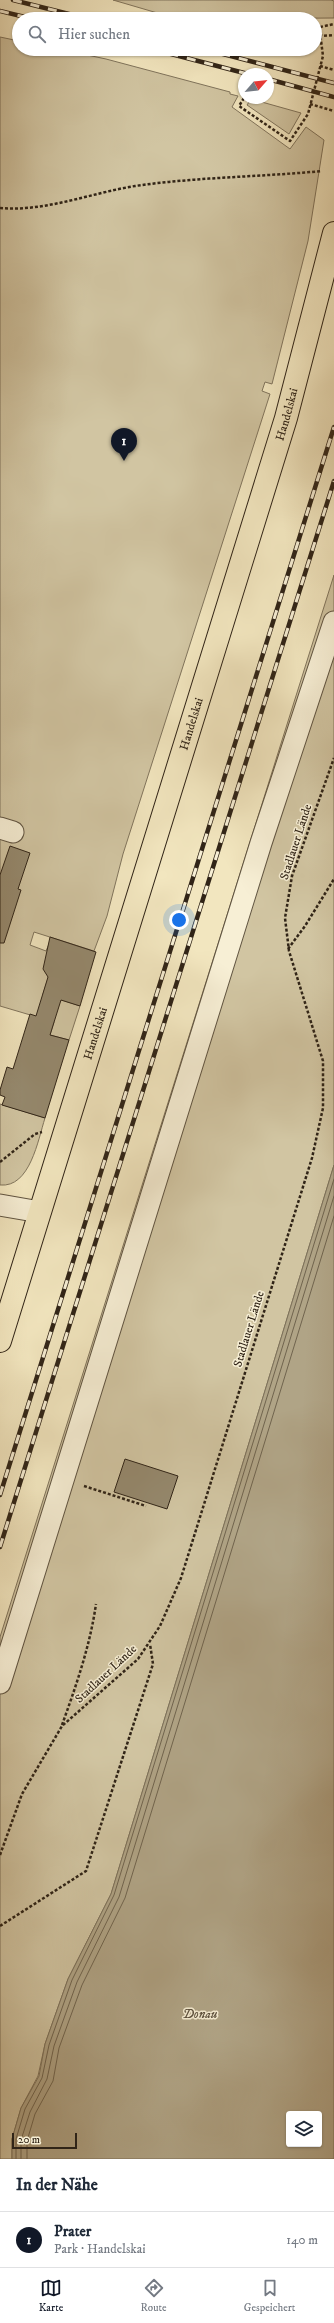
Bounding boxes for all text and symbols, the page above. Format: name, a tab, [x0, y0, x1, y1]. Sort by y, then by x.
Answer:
search box	[12, 12, 322, 56]
icon: search	[26, 23, 48, 45]
text: Hier suchen	[58, 25, 130, 44]
north arrow	[238, 68, 274, 104]
street label: Handelskai	[272, 386, 301, 443]
pin: 1	[111, 428, 137, 461]
street label: Handelskai	[176, 696, 206, 752]
street label: Stadlauer Lände	[277, 802, 315, 882]
your location	[169, 910, 189, 930]
street label: Handelskai	[80, 1005, 110, 1062]
street label: Stadlauer Lände	[230, 1289, 268, 1369]
street label: Stadlauer Lände	[72, 1642, 140, 1706]
water label: Donau	[182, 2006, 218, 2022]
map controls	[286, 2111, 322, 2147]
button: layers	[286, 2111, 322, 2147]
scale bar	[12, 2131, 77, 2150]
text: 20 m	[18, 2133, 40, 2147]
text: In der Nähe	[16, 2174, 98, 2196]
text: Prater	[54, 2222, 91, 2241]
text: 1	[27, 2232, 31, 2248]
text: 140 m	[286, 2232, 318, 2248]
text: Park · Handelskai	[54, 2241, 146, 2257]
tab: Karte	[39, 2277, 63, 2315]
tab: Route	[141, 2277, 167, 2315]
tab: Gespeichert	[244, 2277, 295, 2315]

